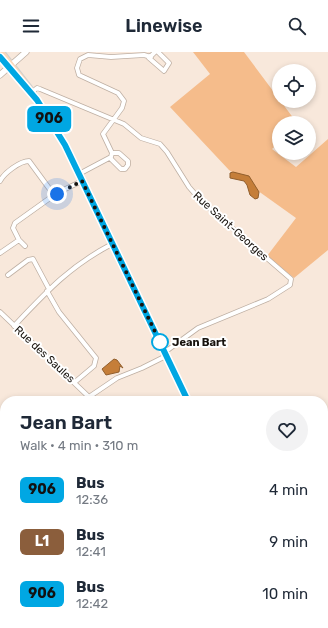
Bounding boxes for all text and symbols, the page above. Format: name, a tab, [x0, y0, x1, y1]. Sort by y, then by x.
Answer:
icon: menu	[20, 15, 42, 37]
text: Linewise	[125, 15, 203, 37]
icon: search	[286, 15, 308, 37]
map controls	[272, 64, 316, 160]
button: locate	[272, 64, 316, 108]
line badge: 906	[26, 106, 72, 132]
text: 906	[35, 110, 63, 127]
button: layers	[272, 116, 316, 160]
your location	[47, 184, 67, 204]
street label: Rue Saint-Georges	[190, 189, 271, 264]
street label: Rue des Saules	[12, 323, 78, 386]
marker: Jean Bart	[151, 333, 169, 351]
place label: Jean Bart	[172, 336, 226, 349]
button: heart	[266, 409, 308, 451]
text: Jean Bart	[20, 411, 112, 434]
text: Walk · 4 min · 310 m	[20, 438, 138, 453]
text: Bus	[76, 474, 104, 492]
text: 906	[28, 481, 56, 498]
text: 4 min	[269, 481, 308, 499]
text: 12:36	[76, 492, 108, 507]
text: Bus	[76, 526, 104, 544]
text: L1	[35, 533, 49, 550]
text: 9 min	[269, 533, 308, 551]
text: 12:41	[76, 544, 106, 559]
text: Bus	[76, 578, 104, 596]
text: 906	[28, 585, 56, 602]
text: 10 min	[262, 585, 308, 603]
text: 12:42	[76, 596, 108, 611]

